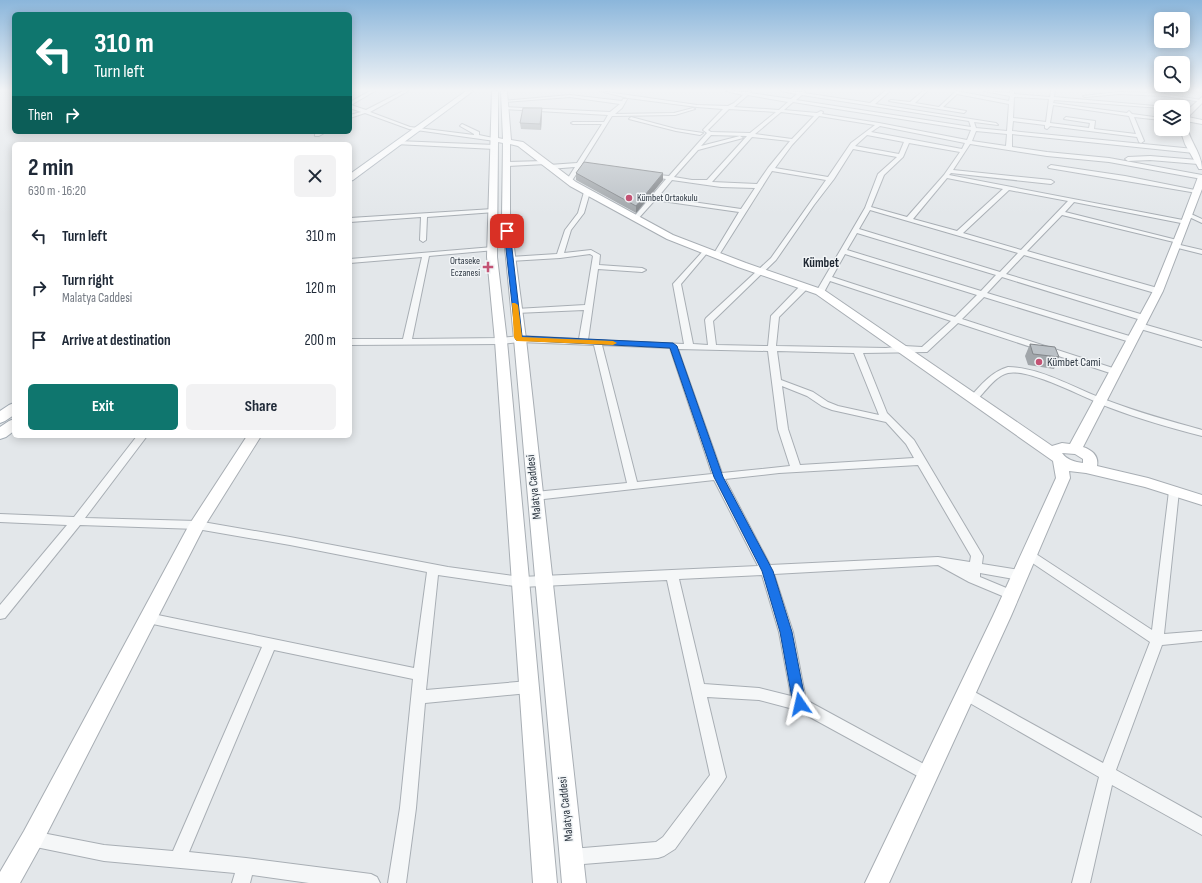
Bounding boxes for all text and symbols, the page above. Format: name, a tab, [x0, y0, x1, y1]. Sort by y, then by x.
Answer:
map controls	[1154, 12, 1190, 136]
button: sound	[1154, 12, 1190, 48]
text: 310 m	[94, 27, 154, 60]
icon: left	[28, 28, 80, 80]
button: search	[1154, 56, 1190, 92]
text: Turn left	[94, 61, 145, 82]
button: layers	[1154, 100, 1190, 136]
icon: right	[61, 104, 83, 126]
text: Then	[28, 106, 53, 125]
text: 2 min	[28, 153, 74, 182]
button: close	[294, 155, 336, 197]
text: 630 m · 16:20	[28, 183, 86, 199]
place label: Kümbet Ortaokulu	[637, 192, 698, 204]
marker: Kümbet Ortaokulu	[624, 193, 634, 203]
pin	[490, 214, 524, 248]
icon: arrive	[496, 220, 518, 242]
icon: left	[28, 225, 50, 247]
text: Turn left	[62, 227, 107, 246]
text: 310 m	[306, 227, 336, 246]
place label: Ortaseke Eczanesi	[450, 255, 480, 279]
district label: Kümbet	[803, 255, 840, 271]
marker: Ortaseke Eczanesi	[483, 262, 493, 272]
text: Turn right	[62, 271, 114, 290]
icon: right	[28, 277, 50, 299]
text: 120 m	[306, 279, 336, 298]
text: Malatya Caddesi	[62, 290, 132, 306]
icon: arrive	[28, 329, 50, 351]
text: Arrive at destination	[62, 331, 171, 350]
text: 200 m	[304, 331, 336, 350]
place label: Kümbet Cami	[1047, 355, 1101, 370]
marker: Kümbet Cami	[1034, 357, 1044, 367]
button: Exit	[28, 384, 178, 430]
button: Share	[186, 384, 336, 430]
street label: Malatya Caddesi	[523, 454, 545, 520]
position arrow	[779, 683, 821, 725]
street label: Malatya Caddesi	[555, 776, 577, 842]

